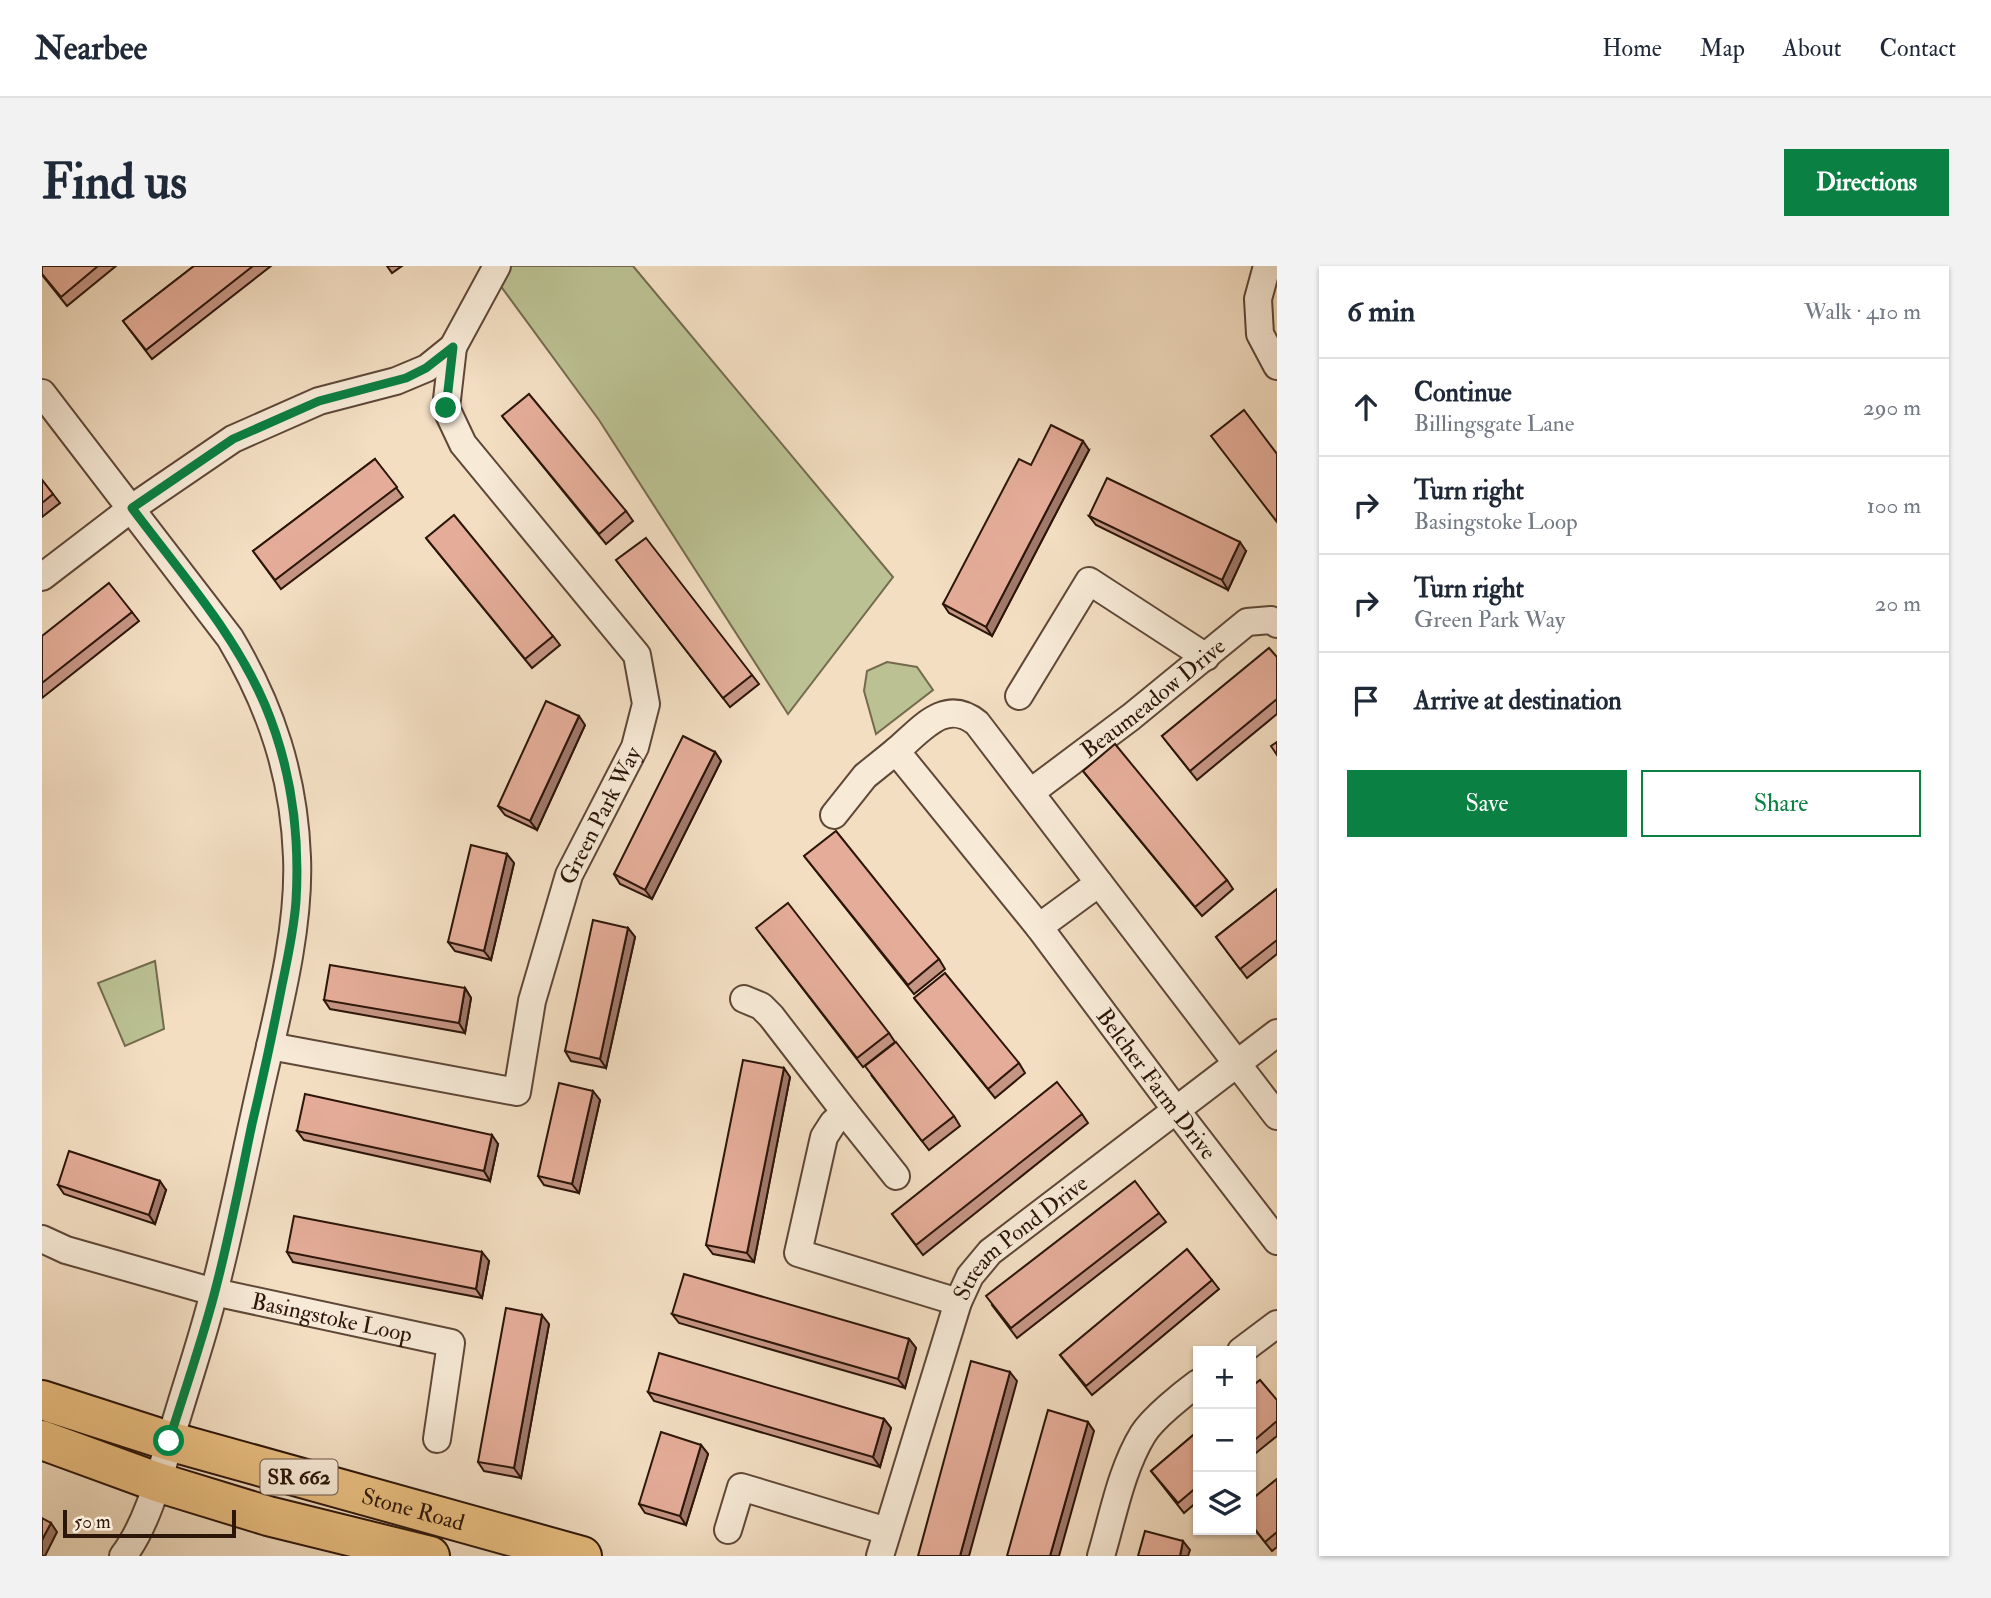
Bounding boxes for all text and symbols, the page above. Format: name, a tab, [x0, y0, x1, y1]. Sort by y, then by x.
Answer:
text: Nearbee	[35, 28, 147, 69]
text: Home	[1602, 33, 1662, 64]
text: Map	[1700, 33, 1745, 64]
text: About	[1783, 33, 1842, 64]
text: Contact	[1880, 33, 1956, 64]
button: Directions	[1784, 149, 1949, 216]
text: Find us	[42, 152, 187, 213]
text: 6 min	[1347, 293, 1415, 330]
text: Walk · 410 m	[1804, 297, 1921, 326]
text: Continue	[1414, 377, 1512, 409]
icon: ahead	[1347, 388, 1385, 426]
route end	[430, 392, 461, 423]
text: 290 m	[1863, 393, 1921, 422]
text: Billingsgate Lane	[1414, 409, 1574, 438]
text: Turn right	[1414, 475, 1524, 507]
icon: right	[1347, 486, 1385, 524]
text: 100 m	[1867, 491, 1921, 520]
text: Basingstoke Loop	[1414, 507, 1578, 536]
text: Turn right	[1414, 573, 1524, 605]
icon: right	[1347, 584, 1385, 622]
text: 20 m	[1875, 589, 1921, 618]
text: Green Park Way	[1414, 605, 1565, 634]
street label: Beaumeadow Drive	[1075, 631, 1232, 765]
icon: arrive	[1347, 682, 1385, 720]
text: Arrive at destination	[1414, 685, 1622, 717]
street label: Green Park Way	[553, 741, 648, 889]
button: Save	[1347, 770, 1627, 837]
button: Share	[1641, 770, 1921, 837]
street label: Belcher Farm Drive	[1090, 1002, 1223, 1166]
street label: Stream Pond Drive	[947, 1168, 1094, 1305]
street label: Basingstoke Loop	[249, 1286, 415, 1350]
map controls	[1193, 1346, 1256, 1535]
button: +	[1193, 1346, 1256, 1409]
button: −	[1193, 1409, 1256, 1472]
route start	[153, 1425, 184, 1456]
road number: SR 662	[260, 1460, 338, 1494]
button: layers	[1193, 1472, 1256, 1535]
street label: Stone Road	[358, 1481, 468, 1538]
scale bar	[63, 1507, 236, 1539]
text: 50 m	[74, 1510, 111, 1534]

